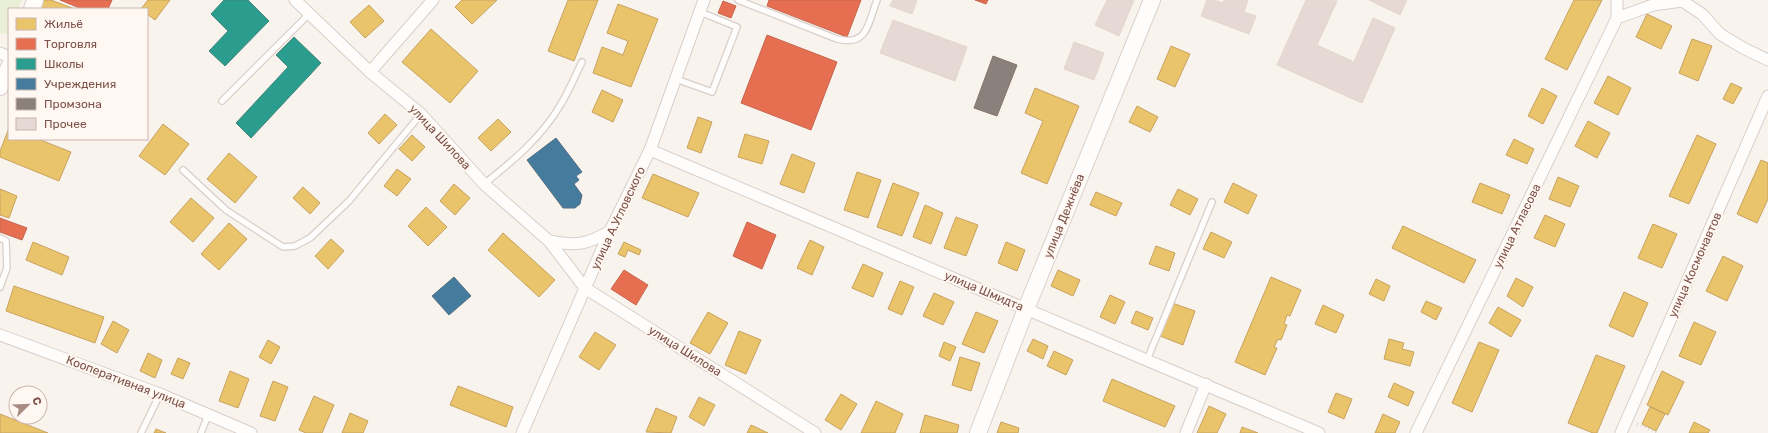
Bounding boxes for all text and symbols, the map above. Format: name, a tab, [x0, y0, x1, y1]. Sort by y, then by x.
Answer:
legend	[8, 8, 148, 140]
text: Жильё	[44, 17, 83, 31]
text: Торговля	[44, 37, 97, 51]
text: Школы	[44, 57, 84, 71]
text: Учреждения	[44, 77, 116, 91]
text: Промзона	[44, 97, 102, 111]
street label: улица Шилова	[406, 102, 474, 172]
text: Прочее	[44, 117, 87, 131]
street label: улица А.Угловского	[588, 164, 648, 272]
street label: улица Дежнёва	[1041, 172, 1087, 260]
street label: улица Атласова	[1491, 182, 1543, 270]
street label: улица Космонавтов	[1665, 210, 1725, 320]
street label: улица Шмидта	[942, 268, 1026, 314]
street label: улица Шилова	[646, 323, 724, 379]
street label: Кооперативная улица	[64, 353, 188, 411]
north arrow	[8, 385, 48, 425]
text: С	[29, 395, 44, 408]

